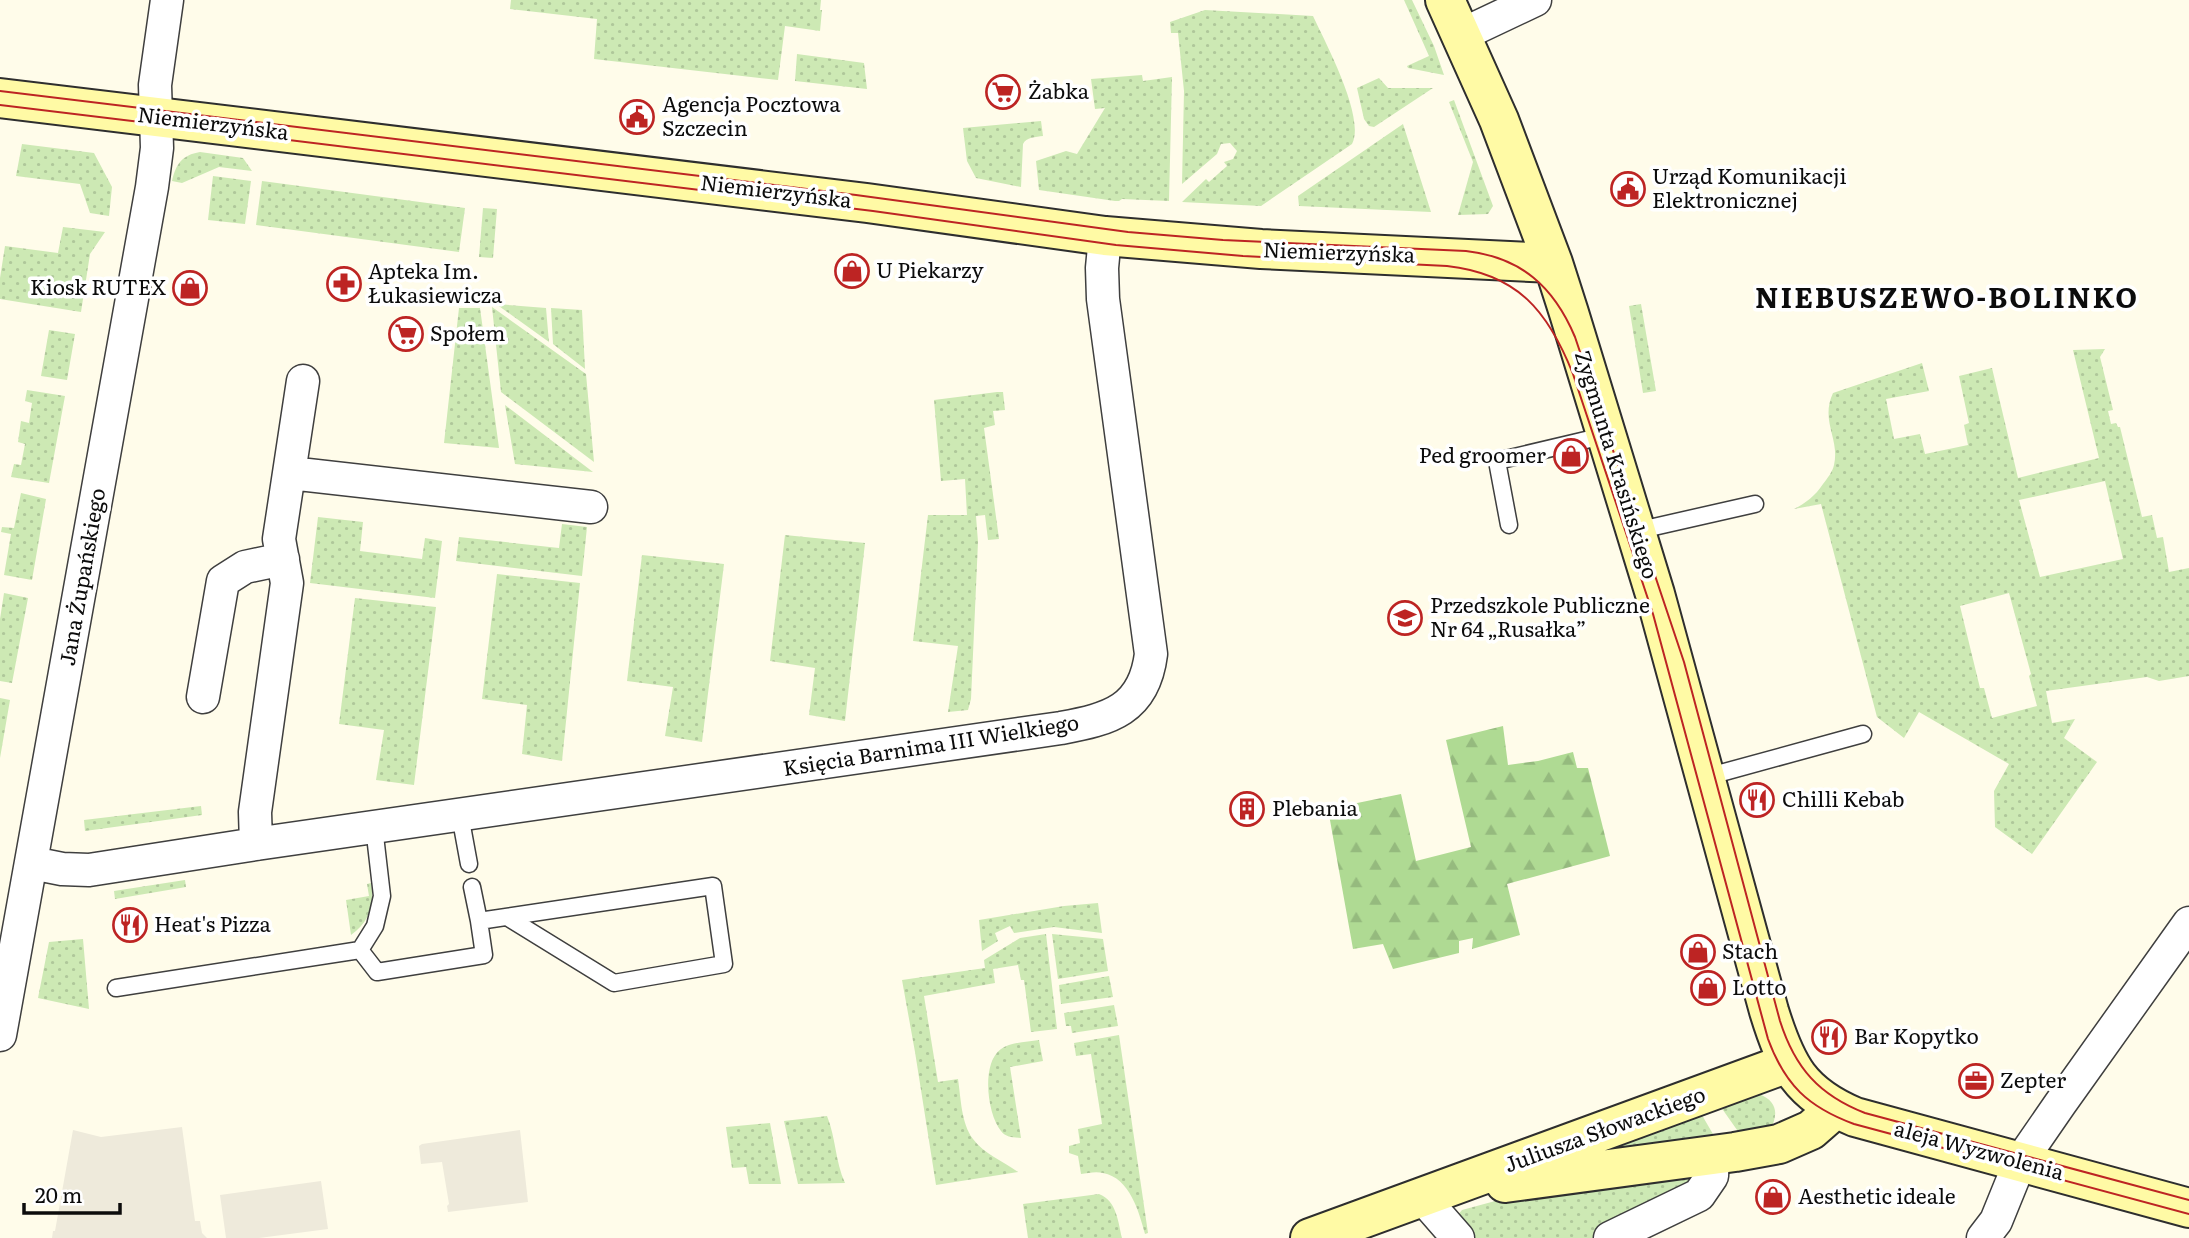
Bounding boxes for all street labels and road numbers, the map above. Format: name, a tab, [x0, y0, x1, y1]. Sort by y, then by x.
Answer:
street label: Niemierzyńska	[136, 97, 291, 146]
street label: Niemierzyńska	[699, 165, 854, 214]
street label: Niemierzyńska	[1263, 232, 1416, 269]
street label: Zygmunta Krasińskiego	[1569, 346, 1668, 582]
street label: Jana Żupańskiego	[50, 485, 111, 668]
street label: Księcia Barnima III Wielkiego	[780, 705, 1081, 782]
street label: Juliusza Słowackiego	[1499, 1077, 1709, 1178]
street label: aleja Wyzwolenia	[1891, 1111, 2069, 1186]

